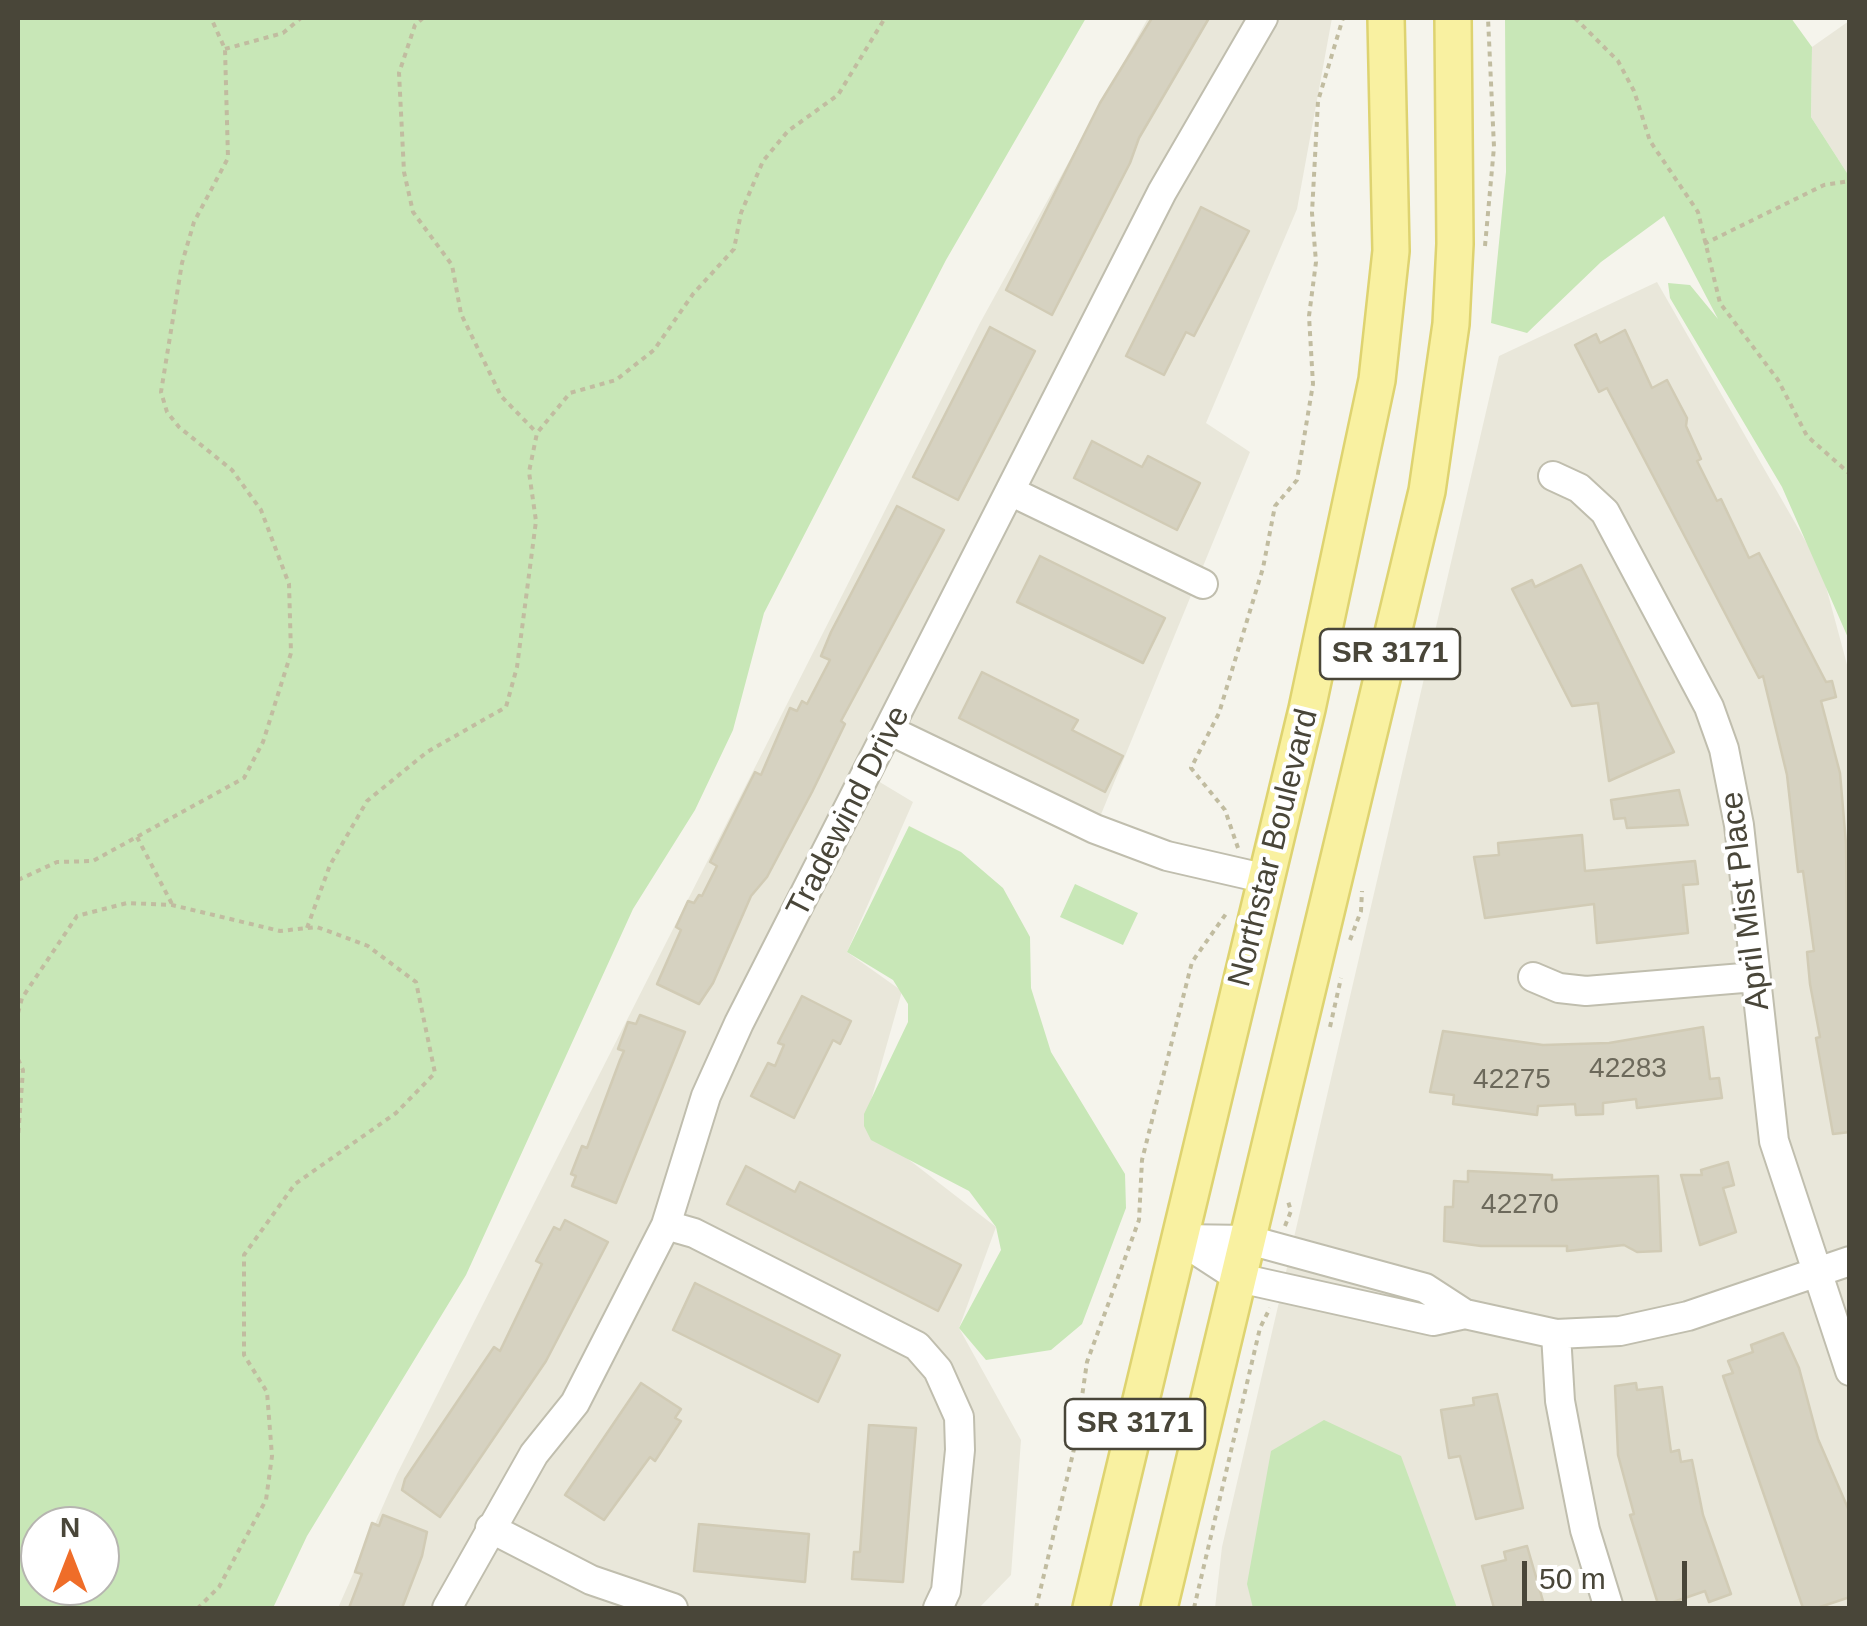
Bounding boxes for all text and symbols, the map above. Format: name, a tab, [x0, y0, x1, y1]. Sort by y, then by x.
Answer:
road number: SR 3171	[1320, 629, 1460, 679]
street label: Tradewind Drive	[779, 700, 919, 924]
street label: Northstar Boulevard	[1221, 705, 1327, 991]
street label: April Mist Place	[1714, 789, 1778, 1013]
house number: 42283	[1589, 1052, 1667, 1086]
house number: 42275	[1473, 1063, 1551, 1097]
house number: 42270	[1481, 1188, 1559, 1222]
road number: SR 3171	[1065, 1399, 1205, 1449]
north arrow	[20, 1506, 120, 1606]
text: N	[60, 1512, 80, 1543]
scale bar	[1527, 1541, 1692, 1603]
text: 50 m	[1539, 1562, 1606, 1595]

